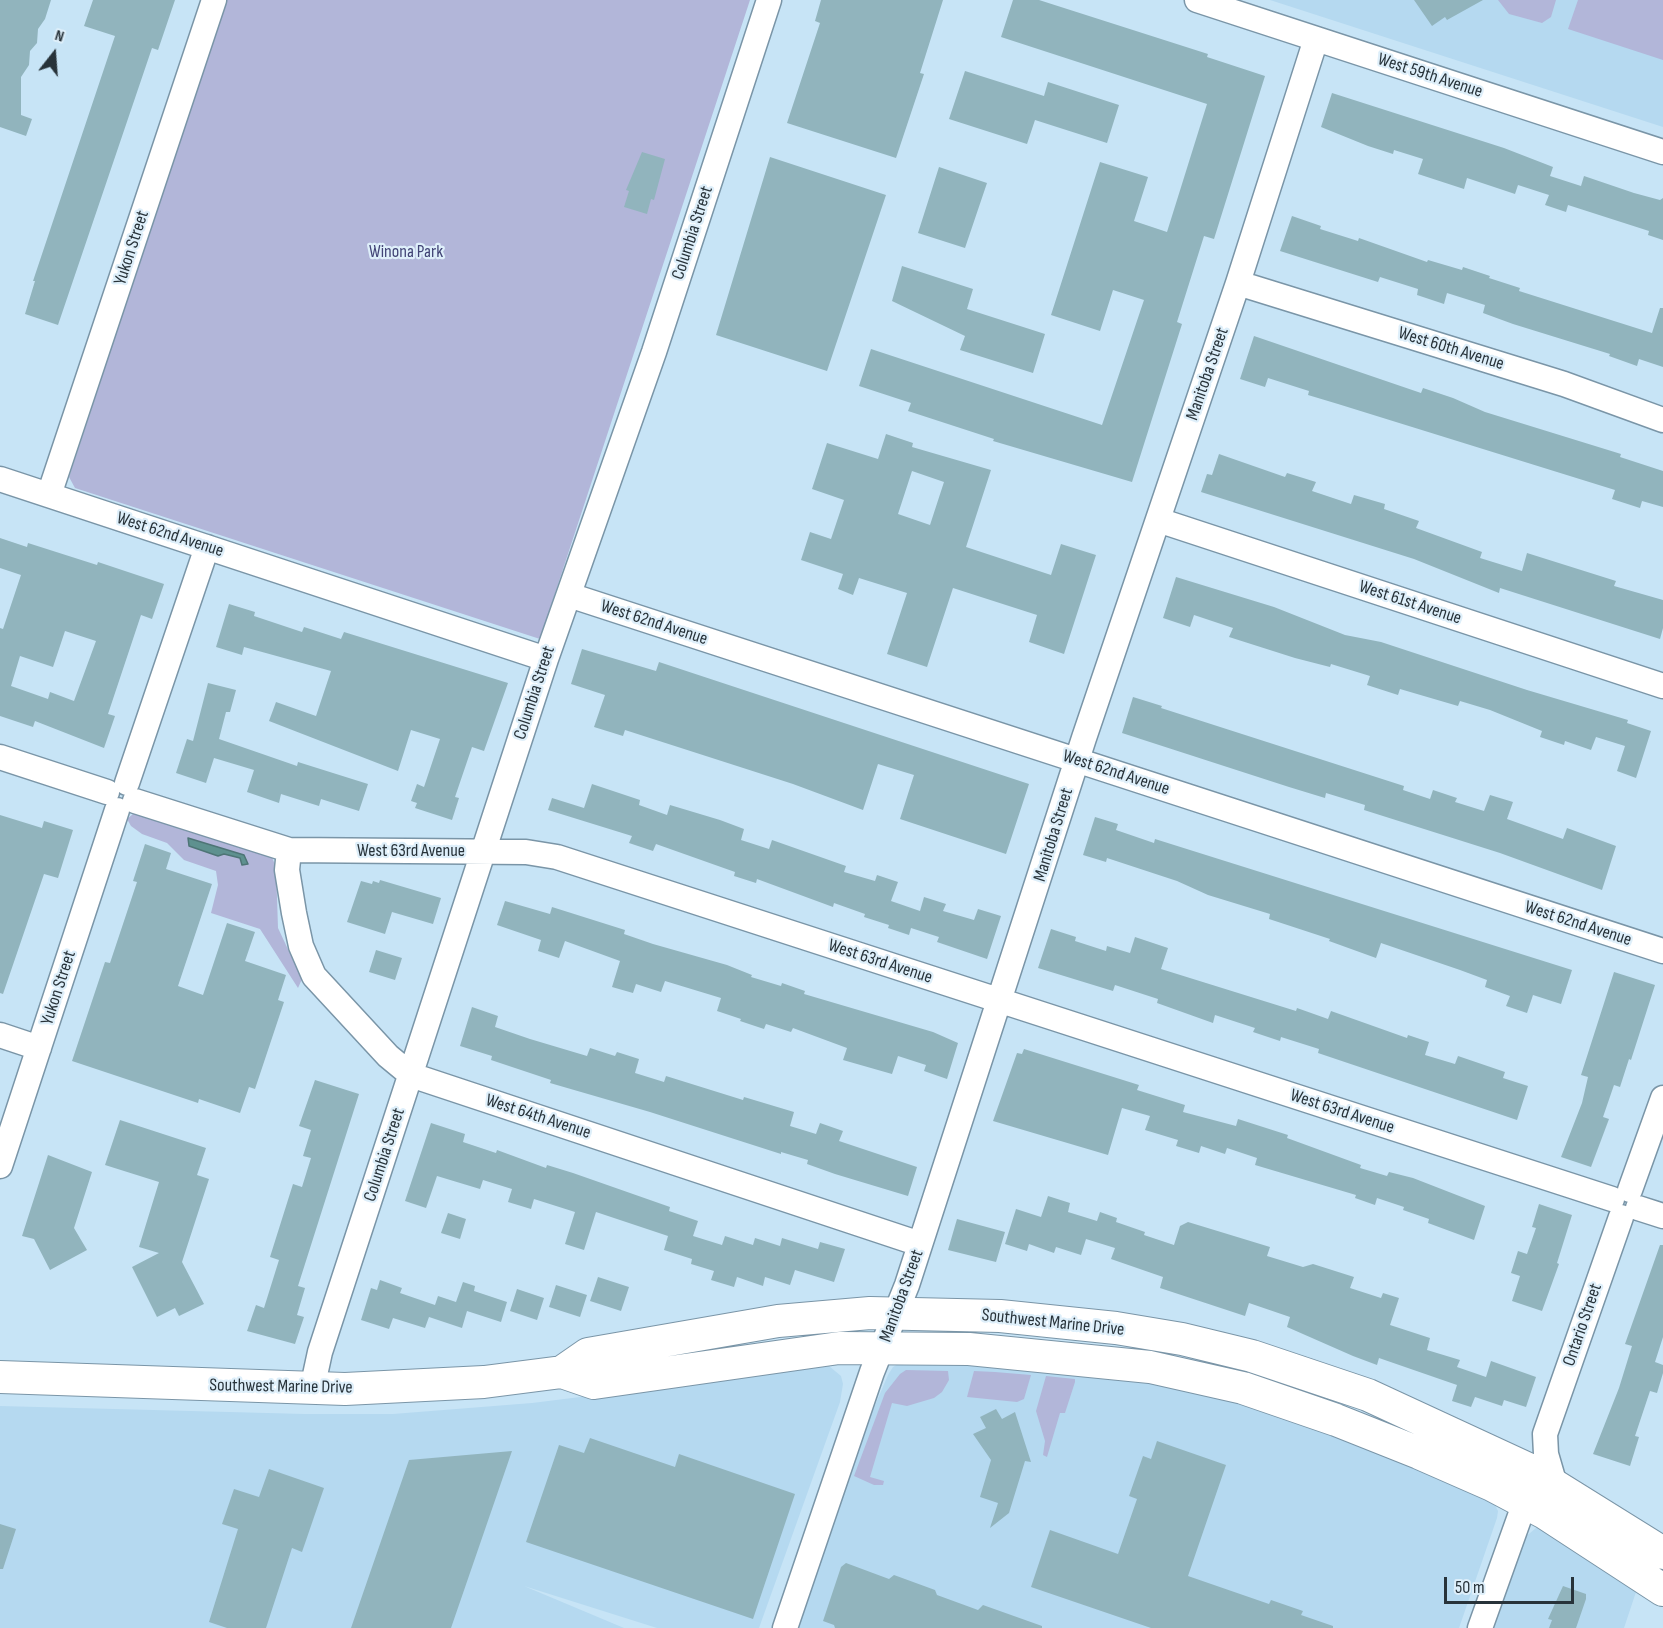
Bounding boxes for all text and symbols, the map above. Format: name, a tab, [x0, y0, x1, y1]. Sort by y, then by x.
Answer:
north arrow	[24, 24, 84, 84]
text: N	[53, 26, 66, 47]
street label: West 59th Avenue	[1375, 49, 1485, 103]
street label: Columbia Street	[668, 184, 718, 282]
street label: Yukon Street	[110, 208, 154, 288]
park label: Winona Park	[369, 241, 443, 263]
street label: West 60th Avenue	[1396, 323, 1506, 375]
street label: Manitoba Street	[1182, 325, 1234, 423]
street label: West 62nd Avenue	[114, 508, 226, 562]
street label: West 61st Avenue	[1356, 576, 1464, 630]
street label: West 62nd Avenue	[598, 596, 710, 650]
street label: Columbia Street	[510, 644, 560, 742]
street label: West 62nd Avenue	[1060, 746, 1172, 800]
street label: Manitoba Street	[1030, 786, 1078, 884]
street label: West 63rd Avenue	[357, 840, 465, 862]
street label: West 62nd Avenue	[1522, 897, 1634, 951]
street label: West 63rd Avenue	[825, 935, 935, 989]
street label: Yukon Street	[37, 948, 81, 1028]
street label: West 63rd Avenue	[1287, 1085, 1397, 1139]
street label: West 64th Avenue	[483, 1090, 593, 1144]
street label: Columbia Street	[360, 1106, 410, 1204]
street label: Manitoba Street	[875, 1247, 929, 1345]
street label: Ontario Street	[1559, 1281, 1607, 1369]
street label: Southwest Marine Drive	[981, 1305, 1125, 1341]
street label: Southwest Marine Drive	[209, 1375, 353, 1399]
scale bar	[1447, 1565, 1578, 1603]
text: 50 m	[1455, 1577, 1485, 1598]

